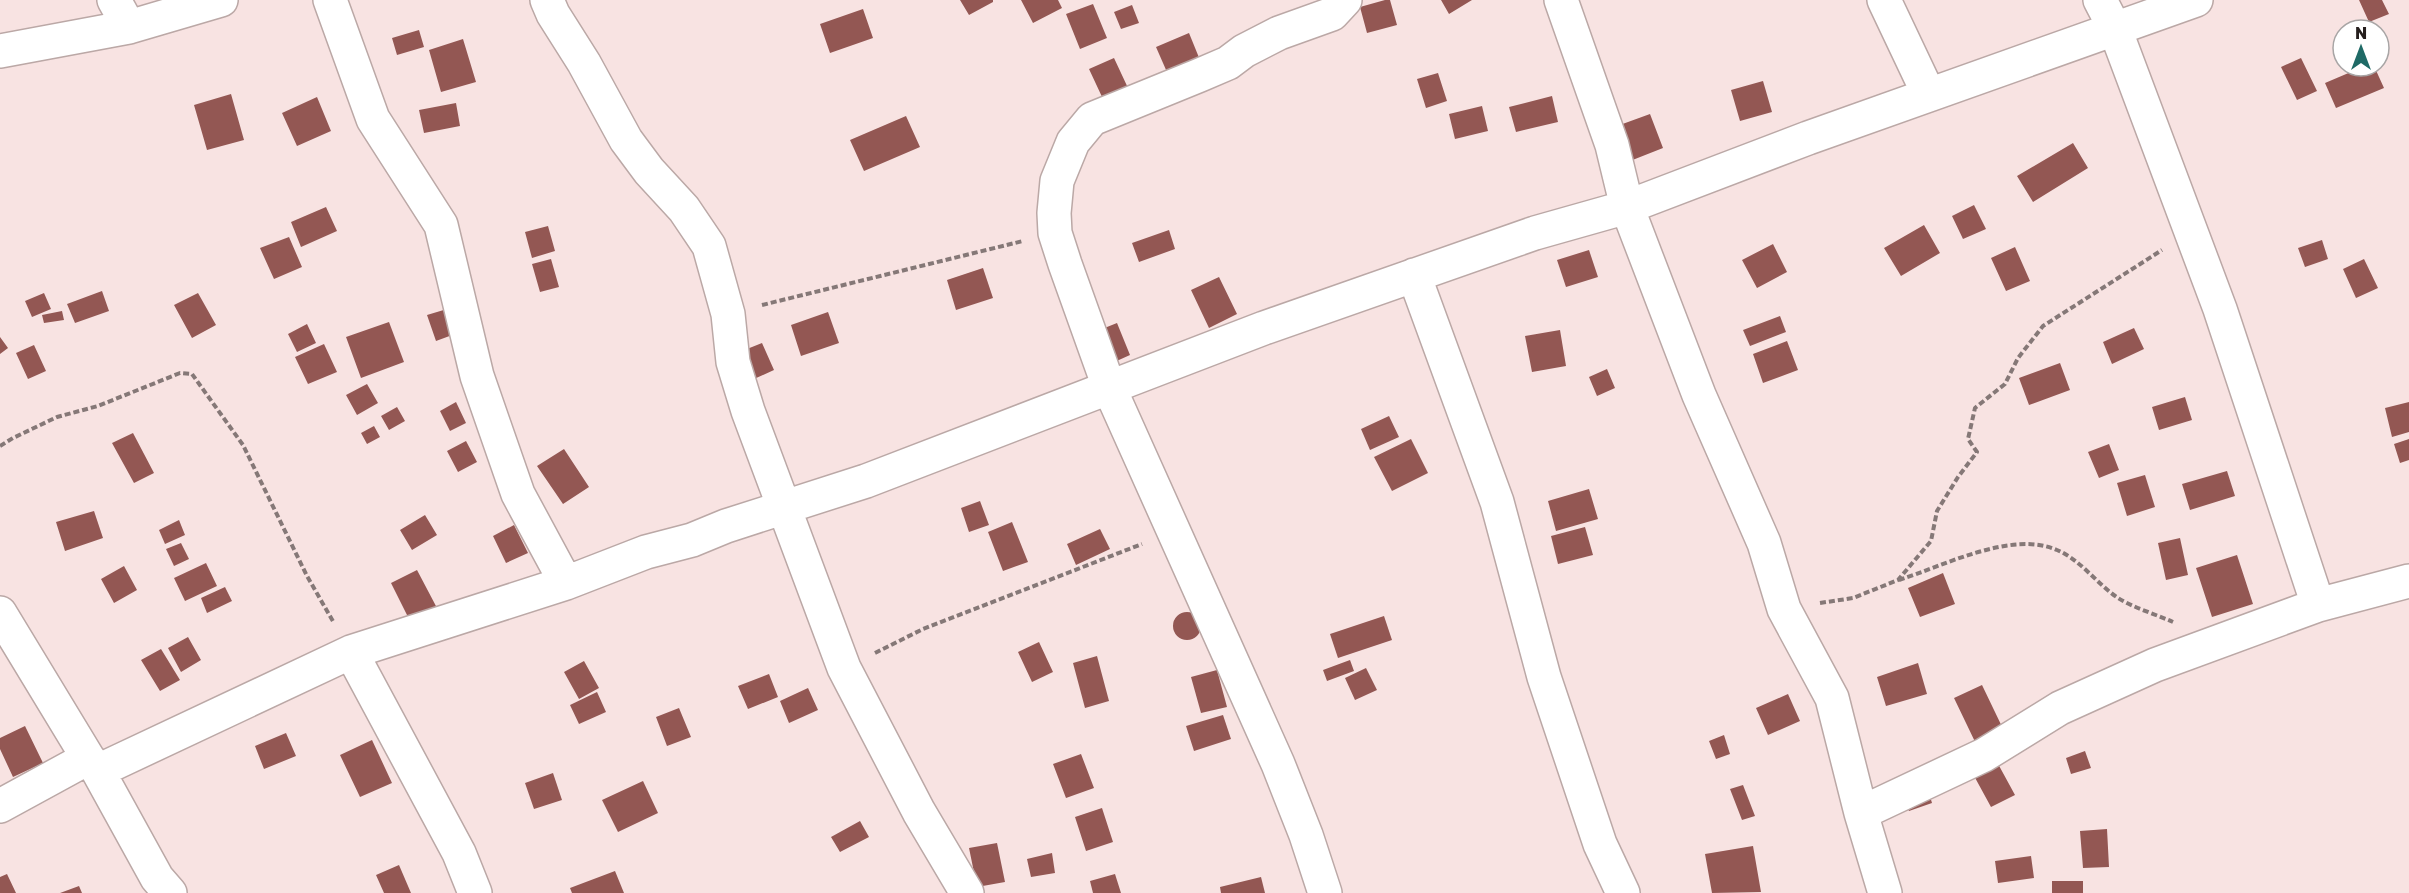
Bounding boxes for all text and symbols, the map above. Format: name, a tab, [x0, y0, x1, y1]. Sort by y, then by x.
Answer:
north arrow	[2331, 18, 2391, 78]
text: N	[2355, 23, 2367, 43]

